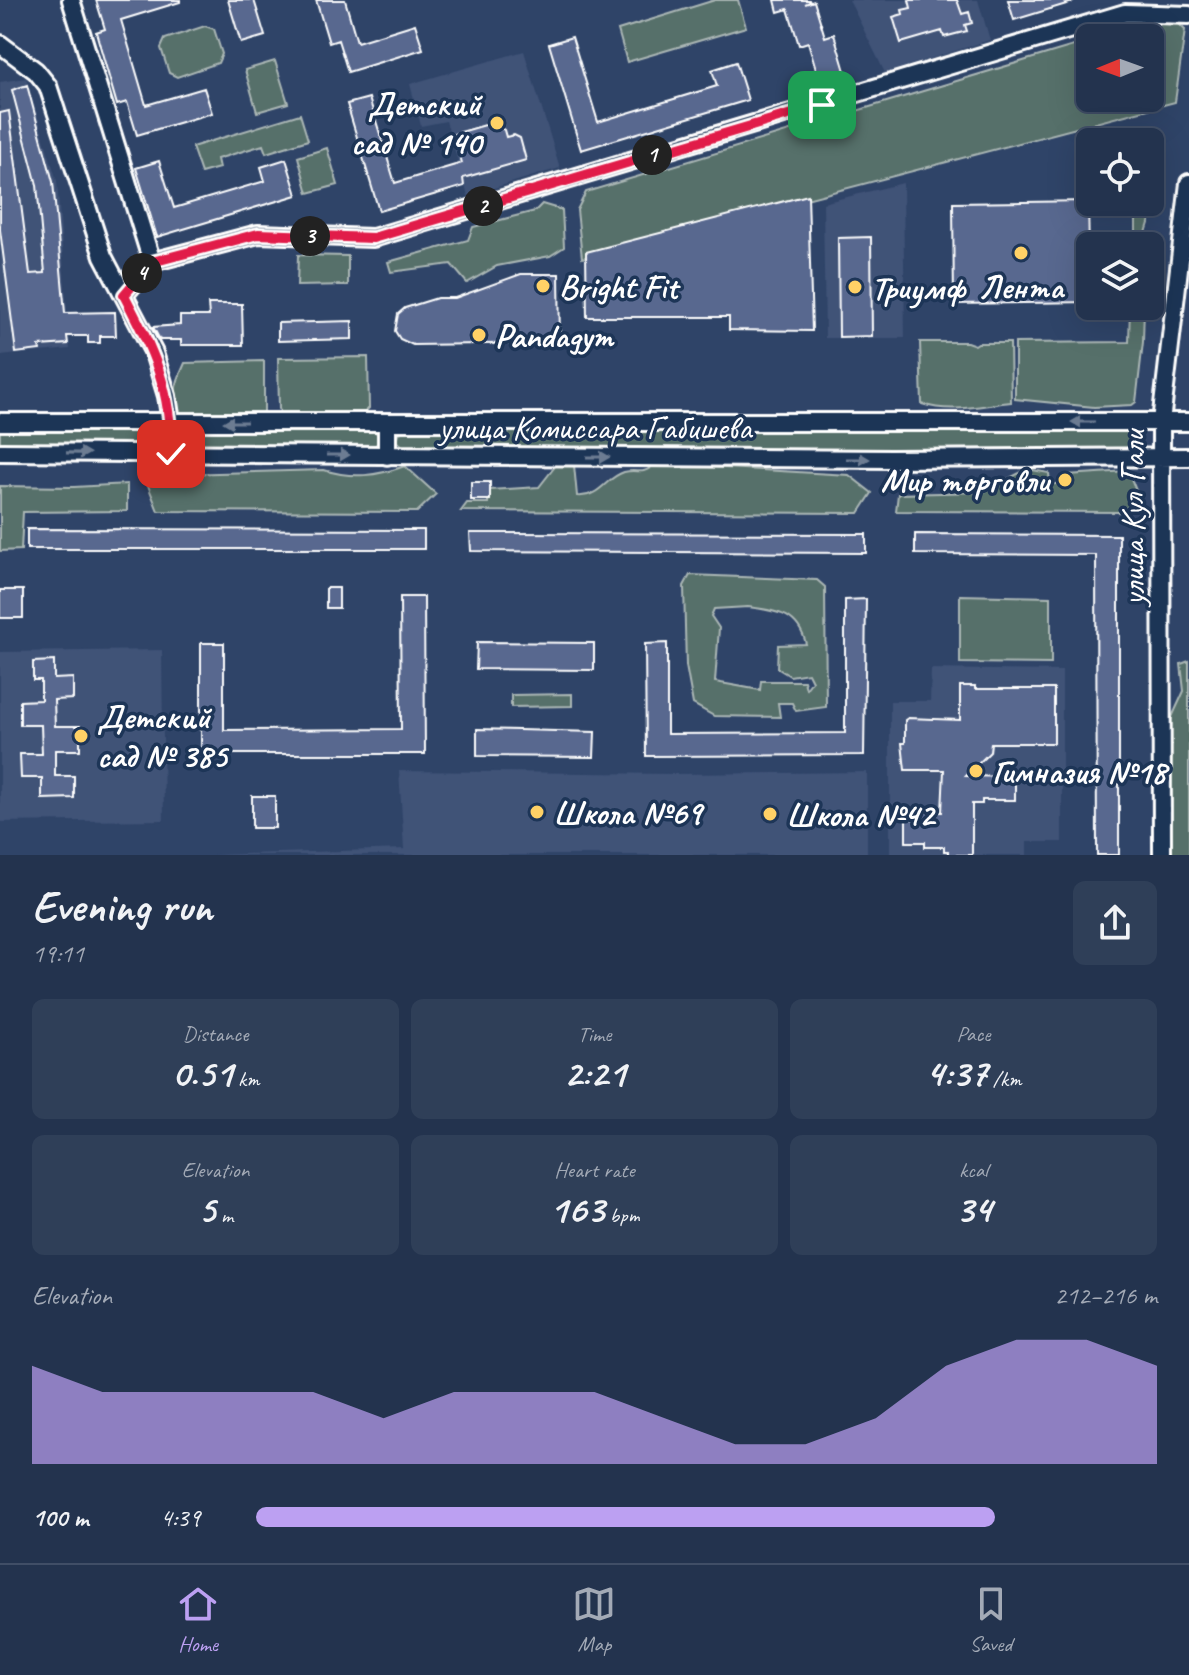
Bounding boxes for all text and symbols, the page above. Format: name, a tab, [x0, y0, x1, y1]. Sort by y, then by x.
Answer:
north arrow	[1076, 24, 1164, 112]
map controls	[1076, 24, 1164, 320]
pin	[788, 71, 856, 139]
place label: Детский сад № 140	[351, 82, 485, 164]
icon: arrive	[800, 83, 844, 127]
marker: Детский сад № 140	[488, 114, 506, 132]
button: locate	[1076, 128, 1164, 216]
pin: 1	[632, 135, 672, 175]
text: 1	[647, 141, 657, 169]
pin: 2	[463, 186, 503, 226]
text: 2	[478, 192, 488, 220]
pin: 3	[290, 216, 330, 256]
text: 3	[305, 222, 315, 250]
button: layers	[1076, 232, 1164, 320]
marker: Лента	[1012, 244, 1030, 262]
pin: 4	[122, 253, 162, 293]
text: 4	[137, 259, 147, 287]
place label: Bright Fit	[559, 265, 681, 308]
place label: Лента	[978, 265, 1066, 308]
place label: Триумф	[871, 266, 967, 309]
marker: Bright Fit	[534, 277, 552, 295]
marker: Триумф	[846, 278, 864, 296]
place label: Pandagym	[495, 314, 615, 357]
marker: Pandagym	[470, 326, 488, 344]
street label: улица Комиссара Габишева	[437, 406, 754, 449]
one-way arrow	[222, 416, 247, 428]
one-way arrow	[1070, 416, 1095, 428]
pin	[137, 420, 205, 488]
street label: улица Кул Гали	[1111, 427, 1154, 608]
icon: check	[149, 432, 193, 476]
one-way arrow	[66, 447, 91, 459]
one-way arrow	[326, 449, 351, 462]
one-way arrow	[586, 451, 611, 463]
one-way arrow	[846, 453, 871, 465]
place label: Мир торговли	[881, 459, 1051, 502]
marker: Мир торговли	[1056, 471, 1074, 489]
place label: Детский сад № 385	[97, 695, 230, 777]
marker: Детский сад № 385	[72, 727, 90, 745]
place label: Гимназия №18	[992, 750, 1170, 793]
marker: Гимназия №18	[967, 762, 985, 780]
place label: Школа №69	[553, 791, 705, 834]
place label: Школа №42	[786, 793, 937, 836]
marker: Школа №69	[528, 803, 546, 821]
marker: Школа №42	[761, 805, 779, 823]
text: Evening run	[32, 879, 212, 934]
button: share	[1073, 881, 1157, 965]
text: 19:11	[32, 937, 84, 970]
text: Distance	[183, 1020, 248, 1048]
text: Time	[578, 1020, 611, 1048]
text: Pace	[957, 1020, 990, 1048]
text: 0.51	[171, 1048, 233, 1098]
text: 2:21	[564, 1048, 625, 1098]
text: 4:37	[926, 1048, 987, 1098]
text: km	[233, 1065, 260, 1093]
text: /km	[987, 1065, 1021, 1093]
text: Elevation	[182, 1156, 249, 1184]
text: Heart rate	[554, 1156, 635, 1184]
text: kcal	[959, 1156, 988, 1184]
text: 5	[198, 1184, 215, 1234]
text: 163	[549, 1184, 604, 1234]
text: 34	[956, 1184, 992, 1234]
text: m	[215, 1201, 233, 1229]
text: bpm	[604, 1201, 640, 1229]
text: Elevation	[32, 1279, 112, 1312]
text: 212–216 m	[1054, 1279, 1157, 1312]
text: 100 m	[32, 1501, 88, 1534]
text: 4:39	[160, 1501, 200, 1534]
tab: Home	[176, 1582, 220, 1658]
tab: Map	[572, 1582, 616, 1658]
tab: Saved	[969, 1582, 1013, 1658]

